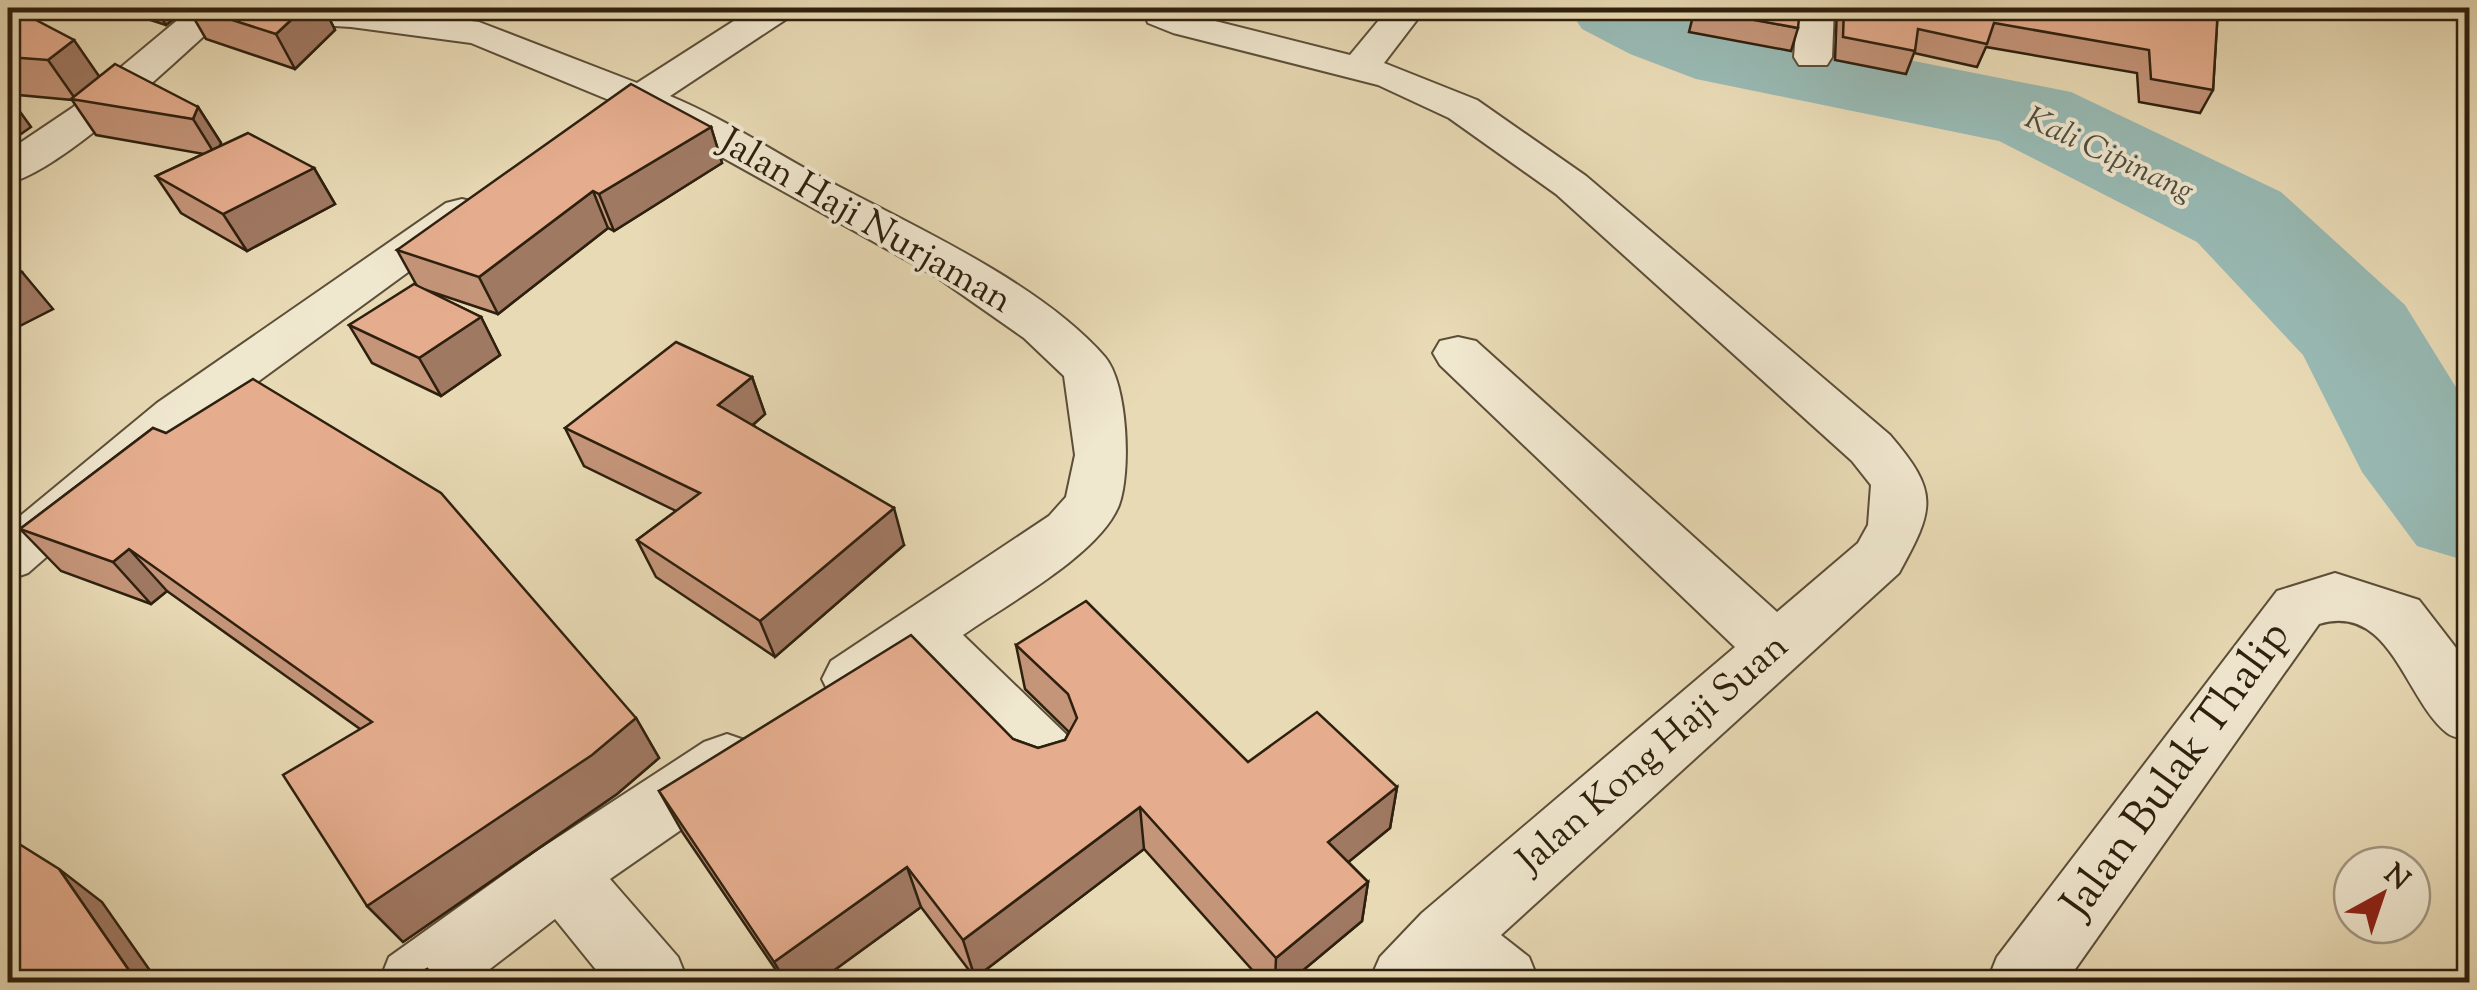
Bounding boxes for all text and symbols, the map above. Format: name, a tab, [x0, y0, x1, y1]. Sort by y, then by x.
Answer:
water label: Kali Cipinang	[2017, 97, 2201, 215]
street label: Jalan Haji Nurjaman	[707, 116, 1021, 329]
street label: Jalan Bulak Thalip	[2046, 609, 2308, 936]
street label: Jalan Kong Haji Suan	[1505, 622, 1801, 889]
north arrow	[2332, 845, 2432, 945]
text: N	[2375, 856, 2418, 901]

